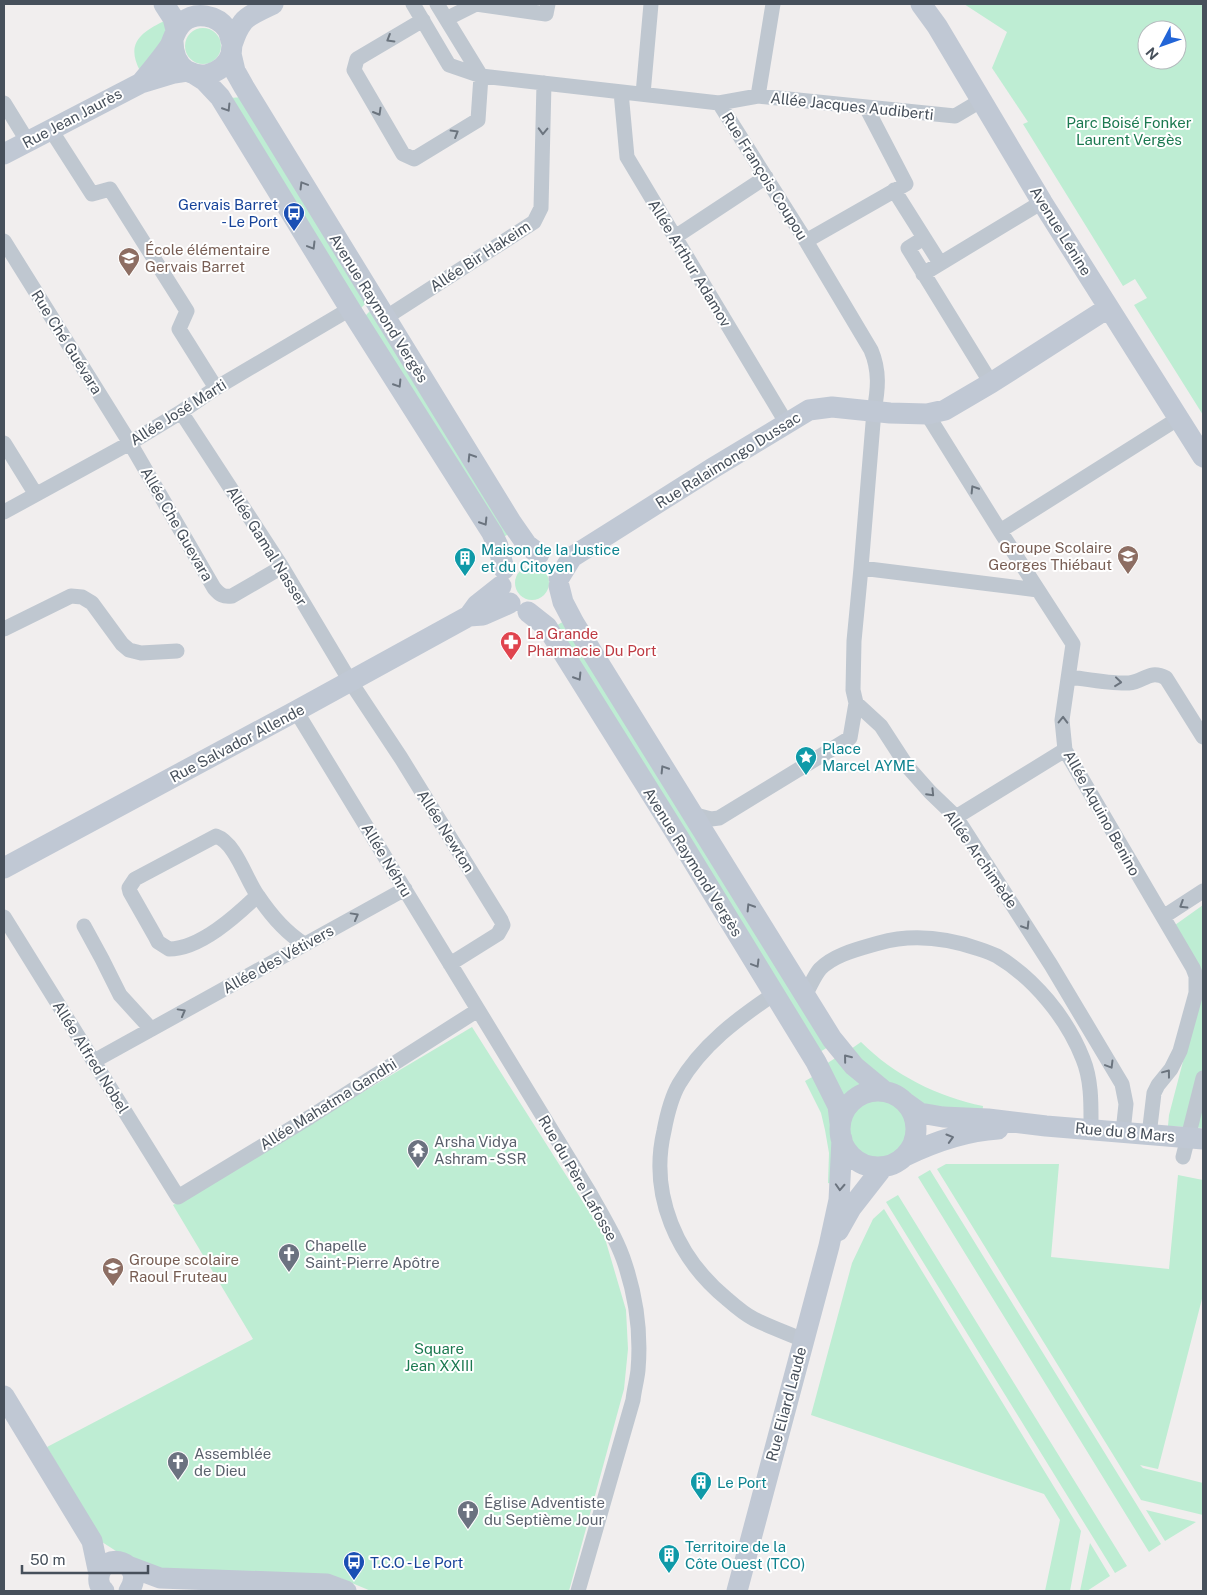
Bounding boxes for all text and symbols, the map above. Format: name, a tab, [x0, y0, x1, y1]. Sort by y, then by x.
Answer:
north arrow	[1137, 20, 1187, 70]
one-way arrow	[386, 33, 395, 43]
text: N	[1143, 44, 1162, 63]
street label: Rue Jean Jaurès	[19, 85, 125, 151]
street label: Allée Jacques Audiberti	[770, 89, 934, 123]
one-way arrow	[221, 102, 230, 111]
one-way arrow	[372, 107, 382, 116]
street label: Rue François Coupou	[719, 109, 811, 243]
park label: Parc Boisé Fonker Laurent Vergès	[1066, 114, 1192, 148]
one-way arrow	[538, 128, 548, 136]
one-way arrow	[450, 130, 459, 140]
one-way arrow	[300, 182, 310, 191]
street label: Avenue Lénine	[1027, 183, 1095, 279]
place label: Gervais Barret - Le Port	[178, 196, 278, 230]
street label: Allée Arthur Adamov	[645, 196, 735, 330]
bus stop icon: Gervais Barret - Le Port	[282, 201, 306, 232]
street label: Allée Bir Hakeim	[427, 217, 533, 295]
street label: Avenue Raymond Vergès	[326, 231, 432, 385]
place label: École élémentaire Gervais Barret	[145, 241, 270, 275]
one-way arrow	[306, 241, 316, 250]
school or university icon: École élémentaire Gervais Barret	[117, 246, 141, 277]
street label: Rue Ché Guévara	[28, 287, 106, 397]
street label: Allée José Marti	[127, 376, 229, 448]
one-way arrow	[391, 379, 401, 388]
street label: Rue Ralaimongo Dussac	[652, 408, 804, 512]
one-way arrow	[468, 454, 478, 463]
street label: Allée Che Guevara	[138, 464, 216, 584]
street label: Allée Gamal Nasser	[223, 483, 311, 609]
one-way arrow	[971, 486, 981, 495]
one-way arrow	[478, 517, 488, 526]
place label: Groupe Scolaire Georges Thiébaut	[988, 539, 1112, 573]
place label: Maison de la Justice et du Citoyen	[481, 541, 620, 575]
school or university icon: Groupe Scolaire Georges Thiébaut	[1116, 544, 1140, 575]
building icon: Maison de la Justice et du Citoyen	[453, 546, 477, 577]
place label: La Grande Pharmacie Du Port	[527, 625, 657, 659]
pharmacy icon: La Grande Pharmacie Du Port	[499, 630, 523, 661]
one-way arrow	[572, 672, 582, 681]
one-way arrow	[1114, 676, 1122, 687]
street label: Rue Salvador Allende	[167, 700, 307, 786]
one-way arrow	[1058, 716, 1068, 724]
place label: Place Marcel AYME	[822, 740, 915, 774]
place icon: Place Marcel AYME	[794, 745, 818, 776]
street label: Allée Aquino Benino	[1060, 747, 1144, 879]
one-way arrow	[661, 765, 670, 774]
street label: Avenue Raymond Vergès	[640, 785, 746, 939]
street label: Allée Newton	[414, 787, 478, 875]
one-way arrow	[925, 787, 934, 796]
street label: Allée Archimède	[941, 807, 1021, 911]
street label: Allée Néhru	[358, 820, 416, 900]
one-way arrow	[1180, 898, 1189, 908]
one-way arrow	[746, 903, 756, 912]
one-way arrow	[350, 912, 359, 922]
one-way arrow	[1020, 920, 1029, 929]
street label: Allée des Vétivers	[220, 921, 336, 997]
one-way arrow	[750, 959, 760, 968]
street label: Allée Alfred Nobel	[50, 998, 132, 1116]
one-way arrow	[177, 1008, 186, 1018]
street label: Allée Mahatma Gandhi	[257, 1055, 399, 1153]
one-way arrow	[845, 1055, 853, 1064]
one-way arrow	[1104, 1059, 1114, 1068]
one-way arrow	[1161, 1069, 1170, 1079]
street label: Rue du Père Lafosse	[535, 1112, 621, 1244]
street label: Rue du 8 Mars	[1074, 1119, 1176, 1145]
place label: Arsha Vidya Ashram - SSR	[434, 1133, 527, 1167]
one-way arrow	[945, 1134, 953, 1144]
temple icon: Arsha Vidya Ashram - SSR	[406, 1138, 430, 1169]
one-way arrow	[834, 1184, 845, 1192]
place label: Chapelle Saint-Pierre Apôtre	[305, 1237, 440, 1271]
church icon: Chapelle Saint-Pierre Apôtre	[277, 1242, 301, 1273]
place label: Groupe scolaire Raoul Fruteau	[129, 1251, 239, 1285]
school or university icon: Groupe scolaire Raoul Fruteau	[101, 1256, 125, 1287]
park label: Square Jean XXIII	[405, 1340, 473, 1374]
street label: Rue Eliard Laude	[763, 1345, 809, 1463]
place label: Assemblée de Dieu	[194, 1445, 271, 1479]
church icon: Assemblée de Dieu	[166, 1450, 190, 1481]
building icon: Le Port	[689, 1470, 713, 1501]
place label: Le Port	[717, 1474, 767, 1491]
place label: Église Adventiste du Septième Jour	[484, 1494, 605, 1528]
church icon: Église Adventiste du Septième Jour	[456, 1499, 480, 1530]
place label: Territoire de la Côte Ouest (TCO)	[685, 1538, 806, 1572]
scale bar	[22, 1542, 149, 1574]
building icon: Territoire de la Côte Ouest (TCO)	[657, 1543, 681, 1574]
bus stop icon: T.C.O - Le Port	[342, 1550, 366, 1581]
text: 50 m	[30, 1551, 65, 1568]
place label: T.C.O - Le Port	[370, 1554, 464, 1571]

